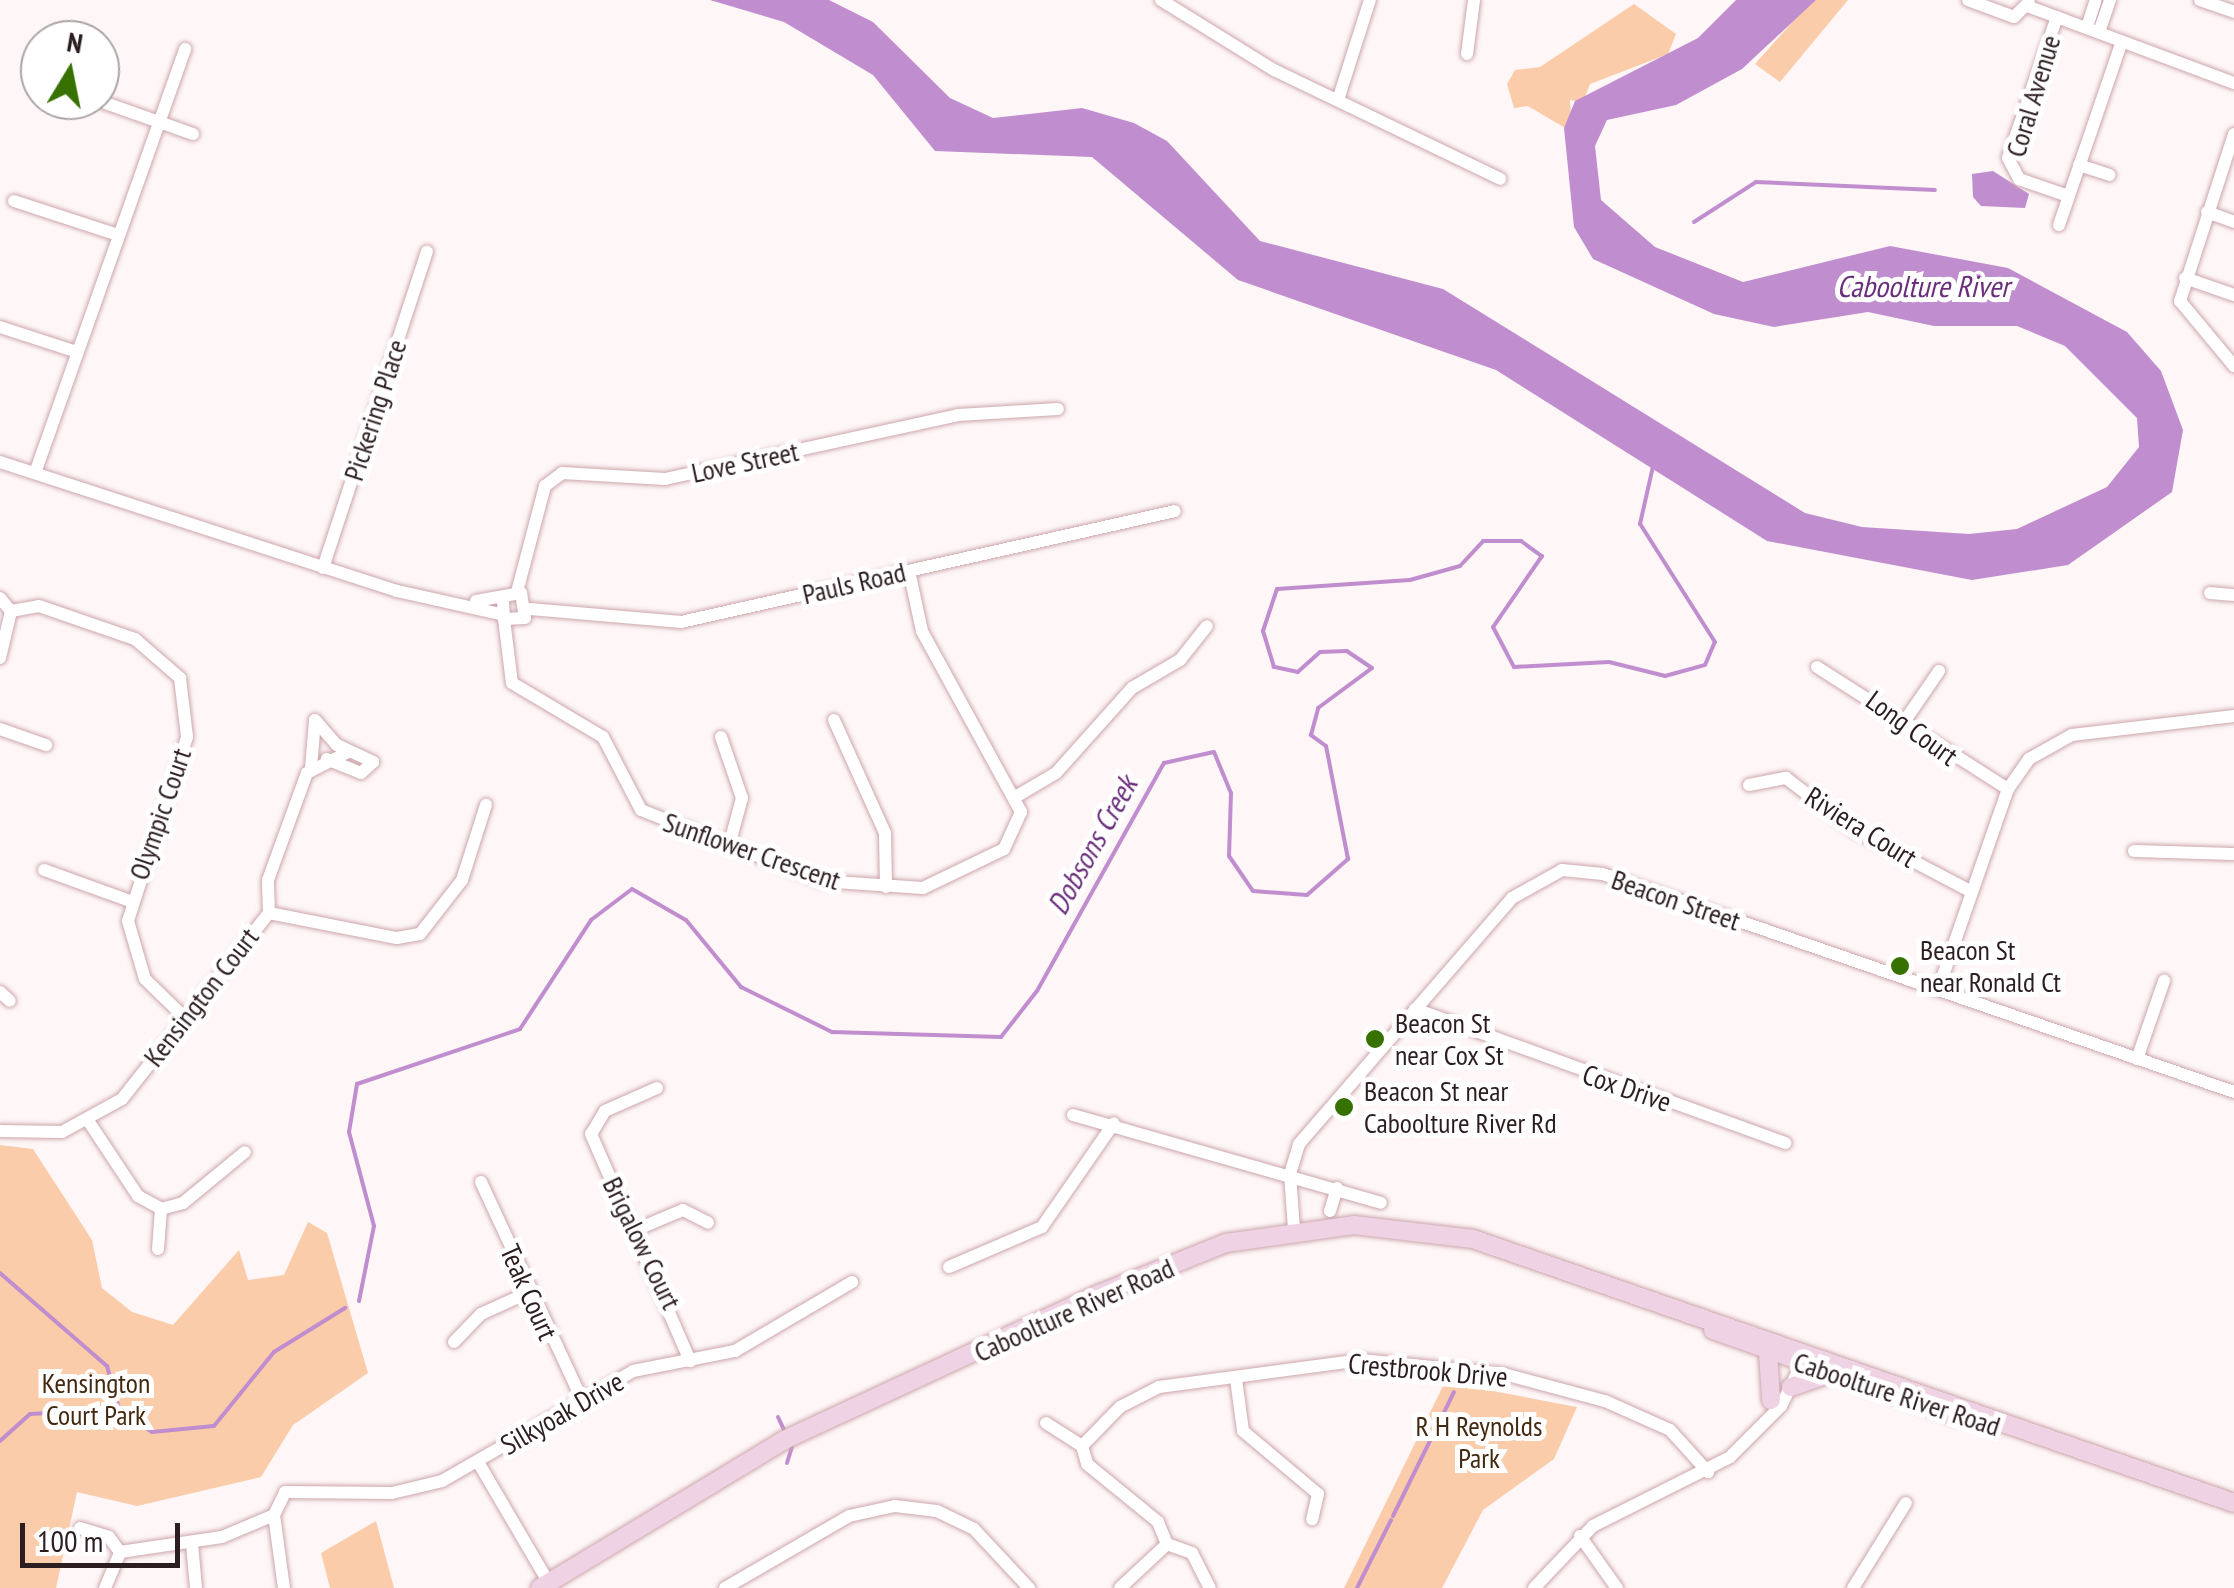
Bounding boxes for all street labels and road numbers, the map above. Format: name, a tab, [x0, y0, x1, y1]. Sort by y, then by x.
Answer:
street label: Coral Avenue	[1998, 31, 2068, 161]
street label: Pickering Place	[336, 335, 414, 485]
street label: Love Street	[688, 434, 802, 490]
street label: Pauls Road	[799, 555, 909, 611]
street label: Long Court	[1860, 684, 1964, 772]
street label: Olympic Court	[122, 744, 198, 884]
street label: Riviera Court	[1799, 780, 1923, 874]
street label: Sunflower Crescent	[659, 805, 845, 897]
street label: Beacon Street	[1607, 862, 1745, 938]
street label: Kensington Court	[136, 921, 266, 1073]
street label: Cox Drive	[1578, 1057, 1676, 1119]
street label: Brigalow Court	[595, 1171, 689, 1315]
street label: Teak Court	[493, 1239, 565, 1345]
street label: Caboolture River Road	[969, 1251, 1179, 1369]
street label: Caboolture River Road	[1790, 1345, 2004, 1443]
street label: Crestbrook Drive	[1347, 1346, 1509, 1394]
street label: Silkyoak Drive	[494, 1364, 630, 1462]

